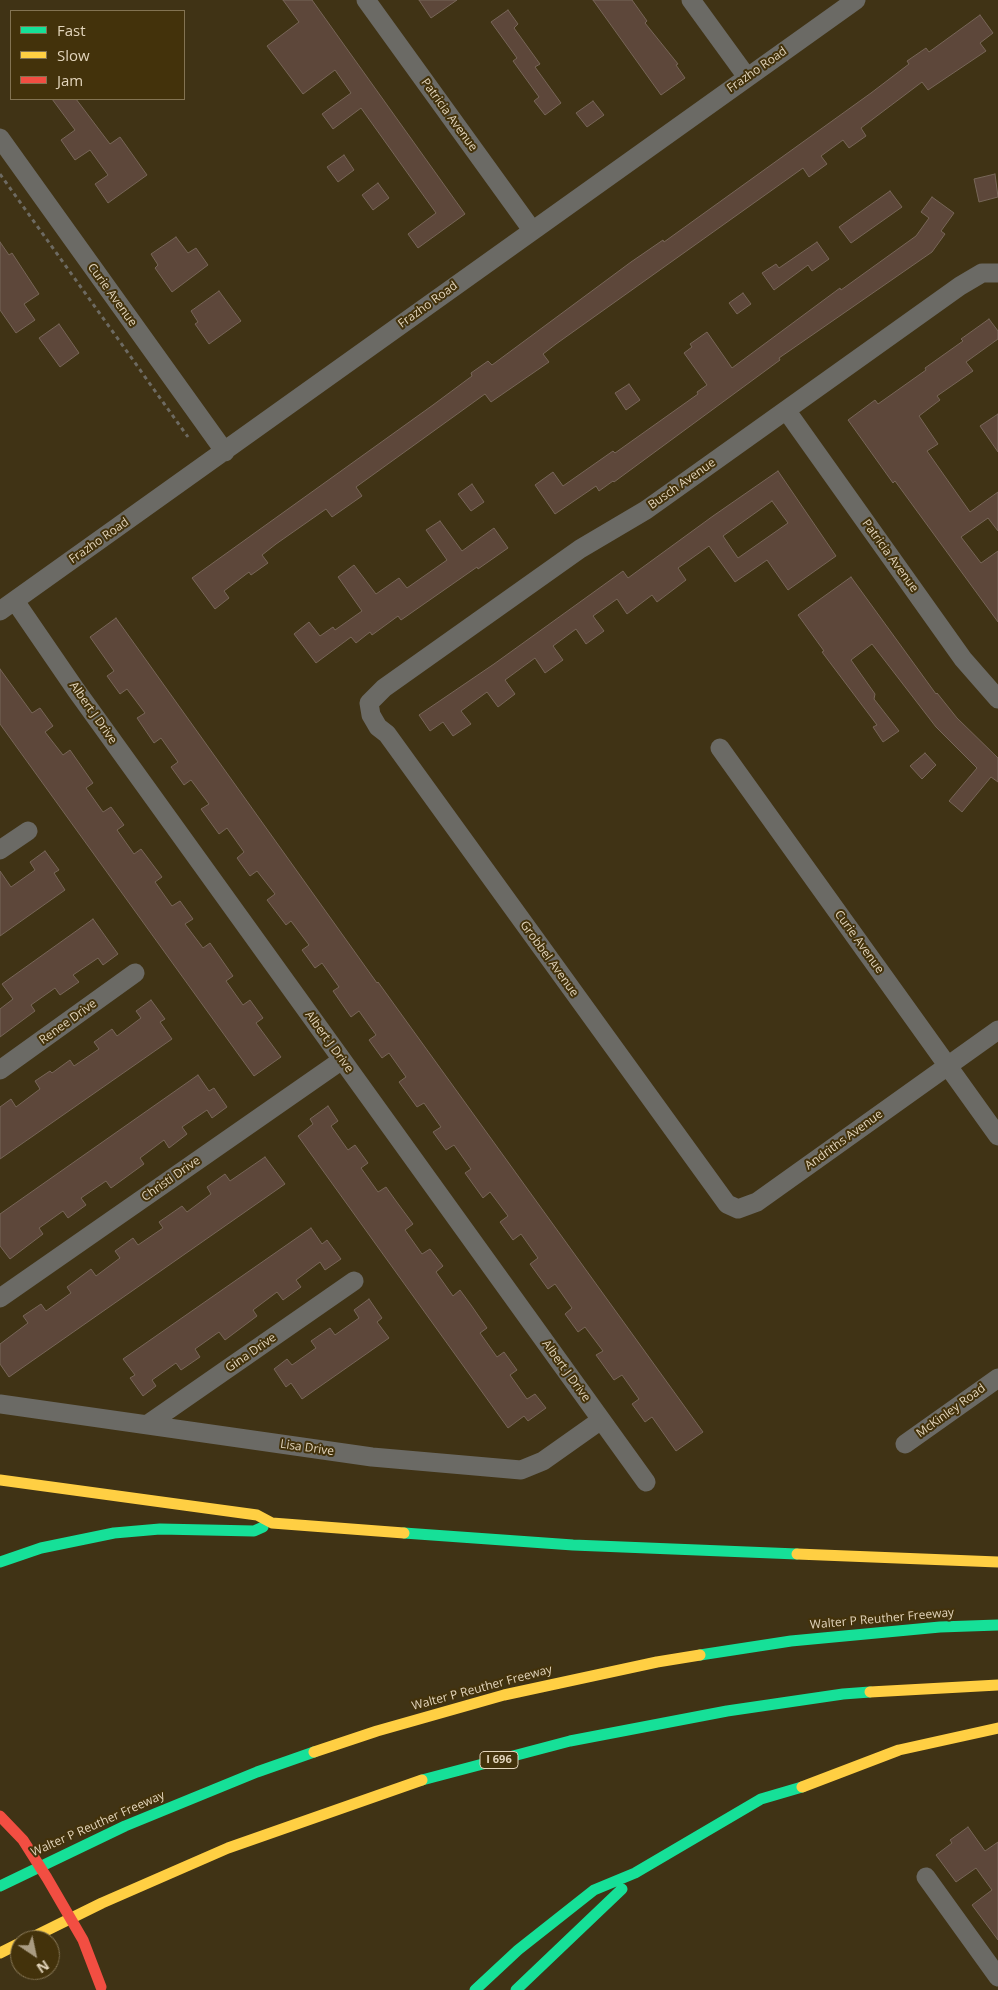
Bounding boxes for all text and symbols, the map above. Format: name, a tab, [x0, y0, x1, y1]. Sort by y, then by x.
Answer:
legend	[10, 10, 185, 100]
text: Fast	[57, 20, 86, 40]
street label: Frazho Road	[724, 44, 790, 96]
text: Slow	[57, 45, 90, 65]
text: Jam	[57, 70, 83, 90]
street label: Patricia Avenue	[418, 76, 480, 154]
street label: Curie Avenue	[84, 261, 140, 329]
street label: Frazho Road	[396, 279, 460, 331]
street label: Busch Avenue	[646, 455, 718, 513]
street label: Frazho Road	[66, 515, 132, 567]
street label: Patricia Avenue	[859, 517, 921, 595]
street label: Albert J Drive	[66, 679, 120, 747]
street label: Curie Avenue	[831, 908, 887, 976]
street label: Grobbel Avenue	[517, 918, 581, 1000]
street label: Renee Drive	[36, 996, 100, 1048]
street label: Albert J Drive	[302, 1008, 356, 1076]
street label: Andriths Avenue	[802, 1107, 886, 1173]
street label: Christi Drive	[139, 1153, 203, 1205]
street label: Gina Drive	[223, 1330, 279, 1376]
street label: Albert J Drive	[539, 1337, 593, 1405]
street label: McKinley Road	[914, 1381, 988, 1441]
street label: Lisa Drive	[279, 1437, 335, 1459]
street label: Walter P Reuther Freeway	[809, 1606, 955, 1632]
street label: Walter P Reuther Freeway	[410, 1662, 554, 1714]
road number: I 696	[480, 1752, 518, 1768]
street label: Walter P Reuther Freeway	[29, 1788, 167, 1860]
north arrow	[10, 1930, 60, 1980]
text: N	[33, 1956, 53, 1978]

